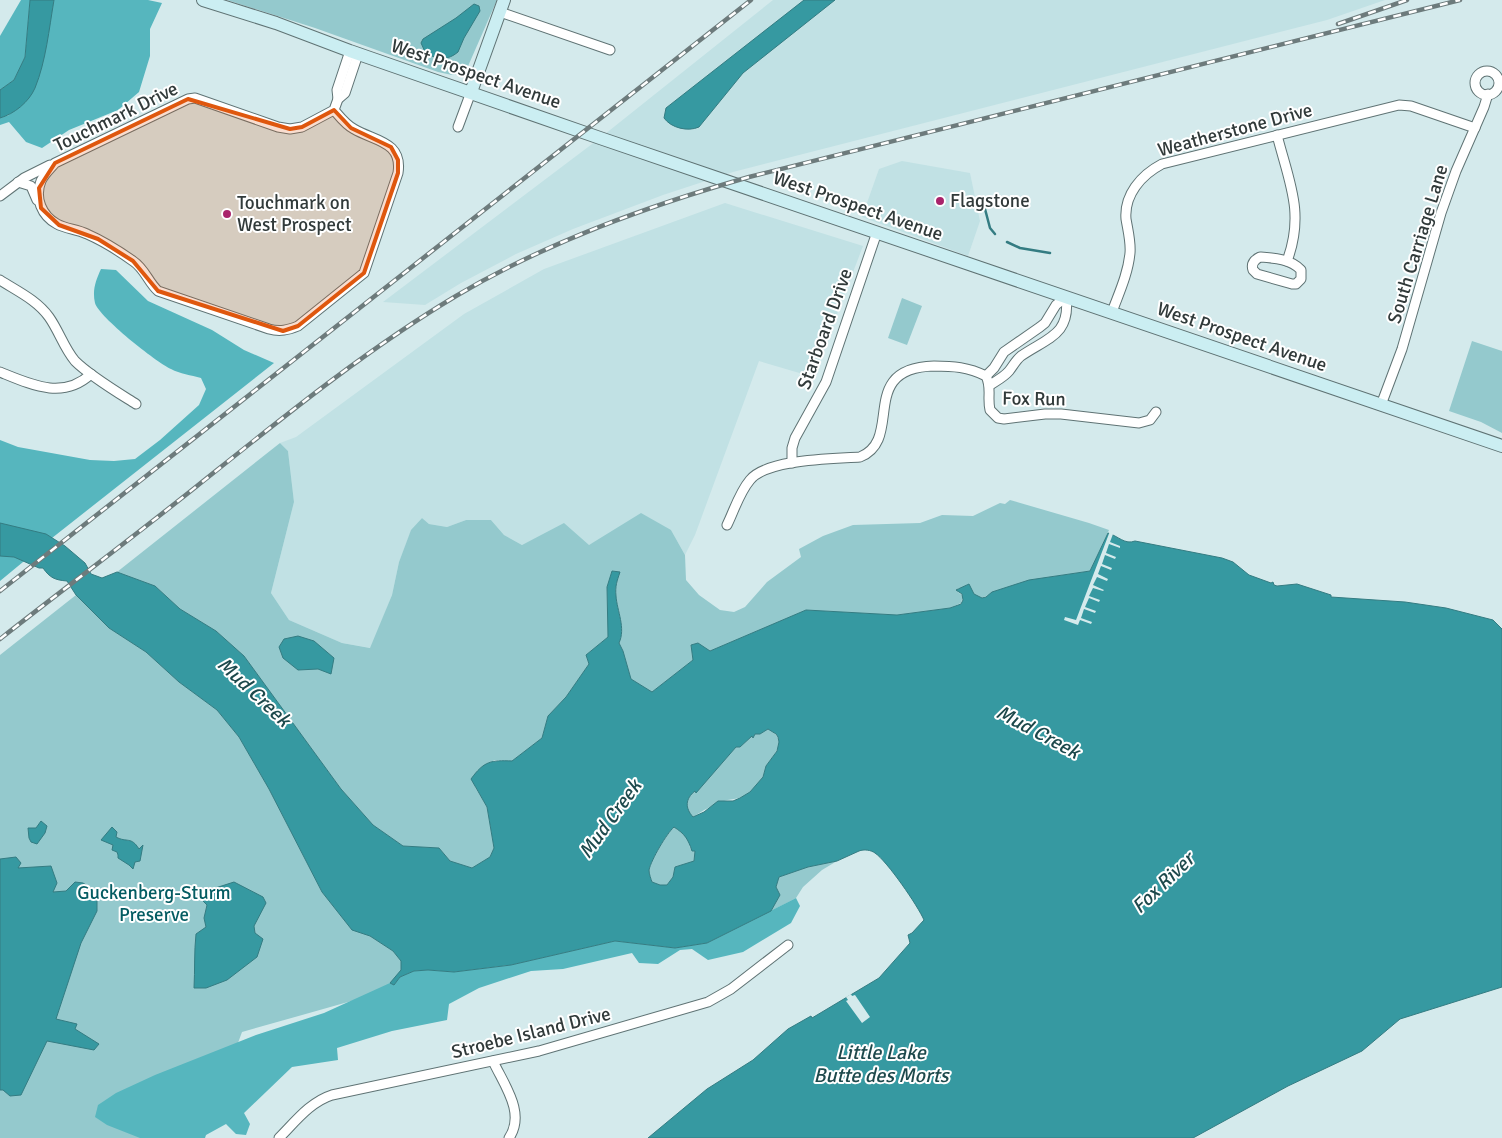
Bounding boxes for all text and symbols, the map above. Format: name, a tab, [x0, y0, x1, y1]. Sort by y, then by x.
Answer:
street label: West Prospect Avenue	[388, 34, 564, 114]
street label: Touchmark Drive	[50, 77, 182, 157]
street label: Weatherstone Drive	[1155, 98, 1315, 162]
street label: South Carriage Lane	[1382, 162, 1454, 326]
street label: West Prospect Avenue	[770, 166, 946, 246]
place label: Flagstone	[950, 189, 1030, 213]
place label: Touchmark on West Prospect	[237, 191, 352, 237]
marker: Flagstone	[934, 195, 946, 207]
marker: Touchmark on West Prospect	[221, 208, 233, 220]
street label: Starboard Drive	[792, 265, 858, 393]
street label: West Prospect Avenue	[1154, 297, 1330, 377]
street label: Fox Run	[1002, 386, 1066, 412]
water label: Mud Creek	[212, 652, 297, 734]
water label: Mud Creek	[992, 700, 1086, 765]
water label: Mud Creek	[573, 773, 648, 863]
water label: Fox River	[1127, 845, 1201, 919]
park label: Guckenberg-Sturm Preserve	[77, 881, 231, 927]
street label: Stroebe Island Drive	[449, 1002, 613, 1064]
water label: Little Lake Butte des Morts	[813, 1040, 951, 1088]

